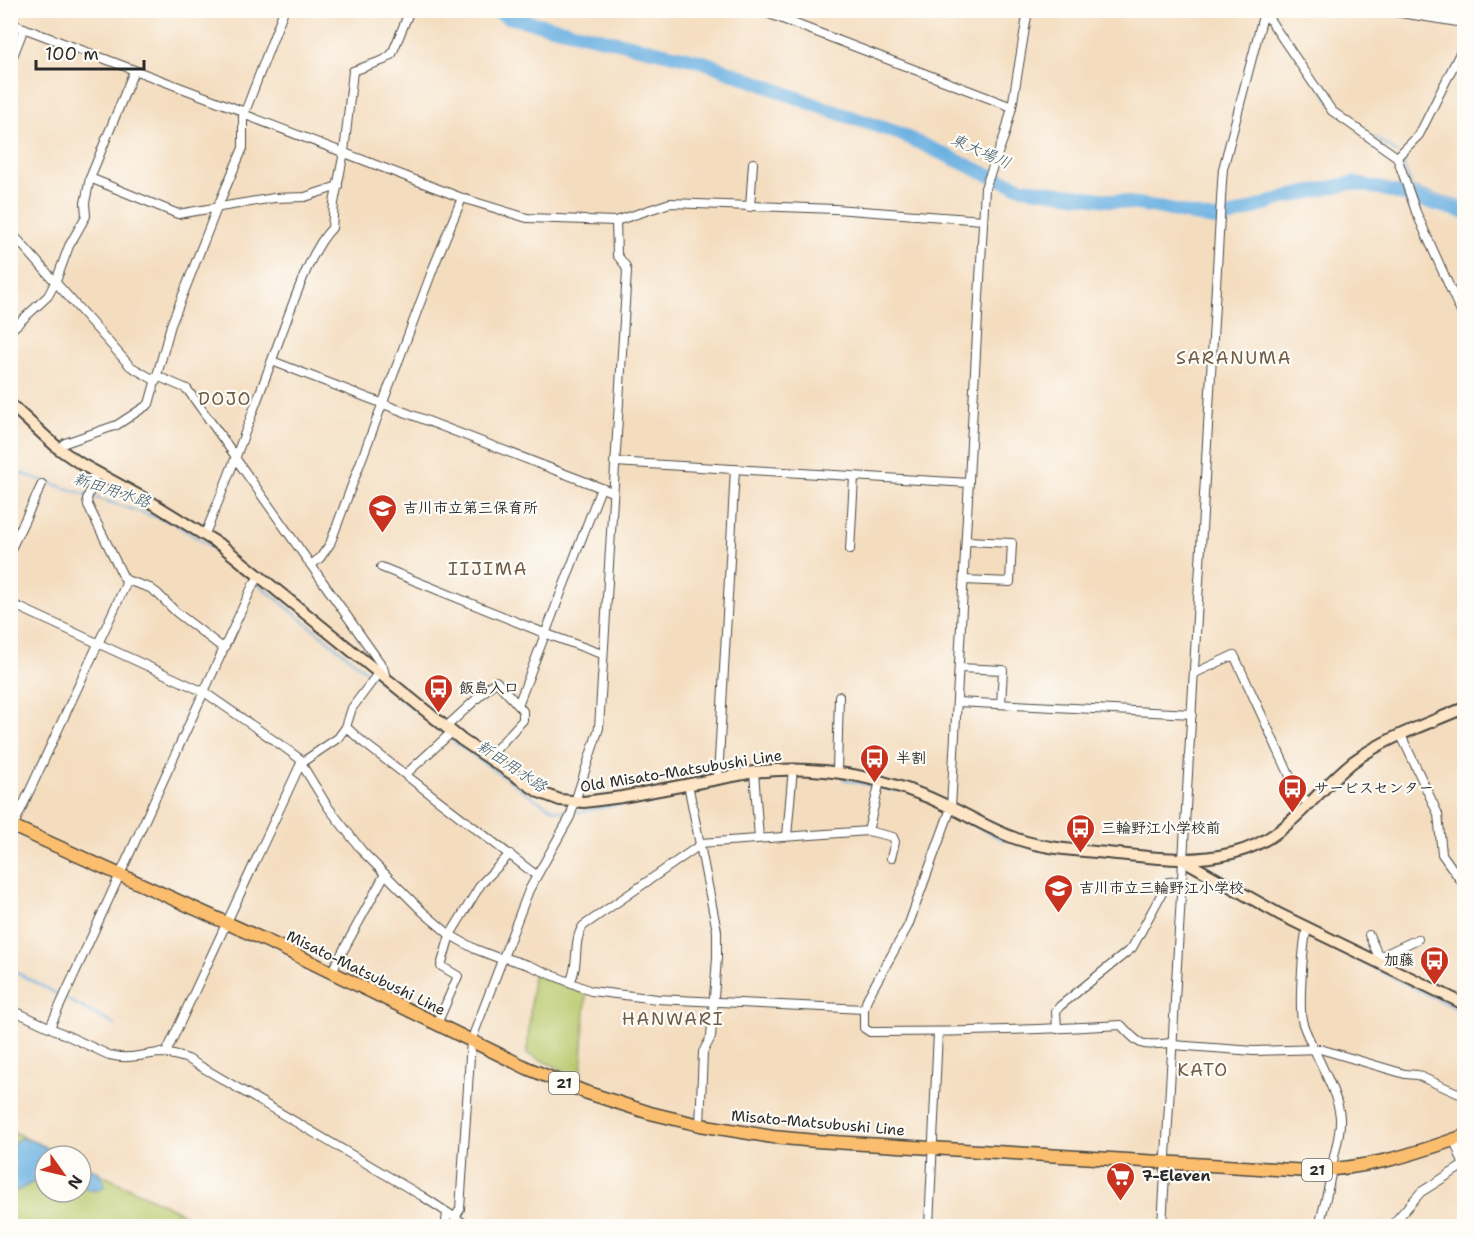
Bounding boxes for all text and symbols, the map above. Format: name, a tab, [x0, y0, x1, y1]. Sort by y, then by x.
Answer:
scale bar	[36, 33, 144, 71]
text: 100 m	[45, 42, 99, 66]
water label: 東大場川	[947, 128, 1015, 174]
district label: SARANUMA	[1176, 346, 1292, 370]
district label: DOJO	[198, 387, 252, 411]
water label: 新田用水路	[71, 468, 154, 513]
school or university icon: 吉川市立第三保育所	[366, 492, 398, 534]
place label: 吉川市立第三保育所	[403, 498, 538, 518]
district label: IIJIMA	[448, 557, 528, 581]
bus stop icon: 飯島入口	[422, 672, 454, 714]
place label: 飯島入口	[459, 678, 519, 698]
water label: 新田用水路	[473, 735, 552, 798]
bus stop icon: 半割	[859, 742, 891, 784]
street label: Old Misato-Matsubushi Line	[579, 745, 783, 797]
place label: 半割	[896, 748, 926, 768]
bus stop icon: サービスセンター	[1277, 772, 1309, 814]
place label: サービスセンター	[1314, 778, 1434, 798]
bus stop icon: 三輪野江小学校前	[1064, 812, 1096, 854]
place label: 三輪野江小学校前	[1101, 818, 1221, 838]
school or university icon: 吉川市立三輪野江小学校	[1042, 872, 1074, 914]
place label: 吉川市立三輪野江小学校	[1079, 878, 1244, 898]
street label: Misato-Matsubushi Line	[283, 926, 449, 1020]
bus stop icon: 加藤	[1419, 944, 1451, 986]
place label: 加藤	[1384, 950, 1414, 970]
district label: HANWARI	[622, 1007, 724, 1031]
district label: KATO	[1177, 1058, 1229, 1082]
road number: 21	[549, 1072, 579, 1094]
street label: Misato-Matsubushi Line	[730, 1105, 906, 1141]
north arrow	[33, 1144, 93, 1204]
road number: 21	[1302, 1159, 1332, 1181]
supermarket icon: 7-Eleven	[1105, 1160, 1137, 1202]
place label: 7-Eleven	[1142, 1166, 1211, 1186]
text: N	[63, 1171, 87, 1193]

